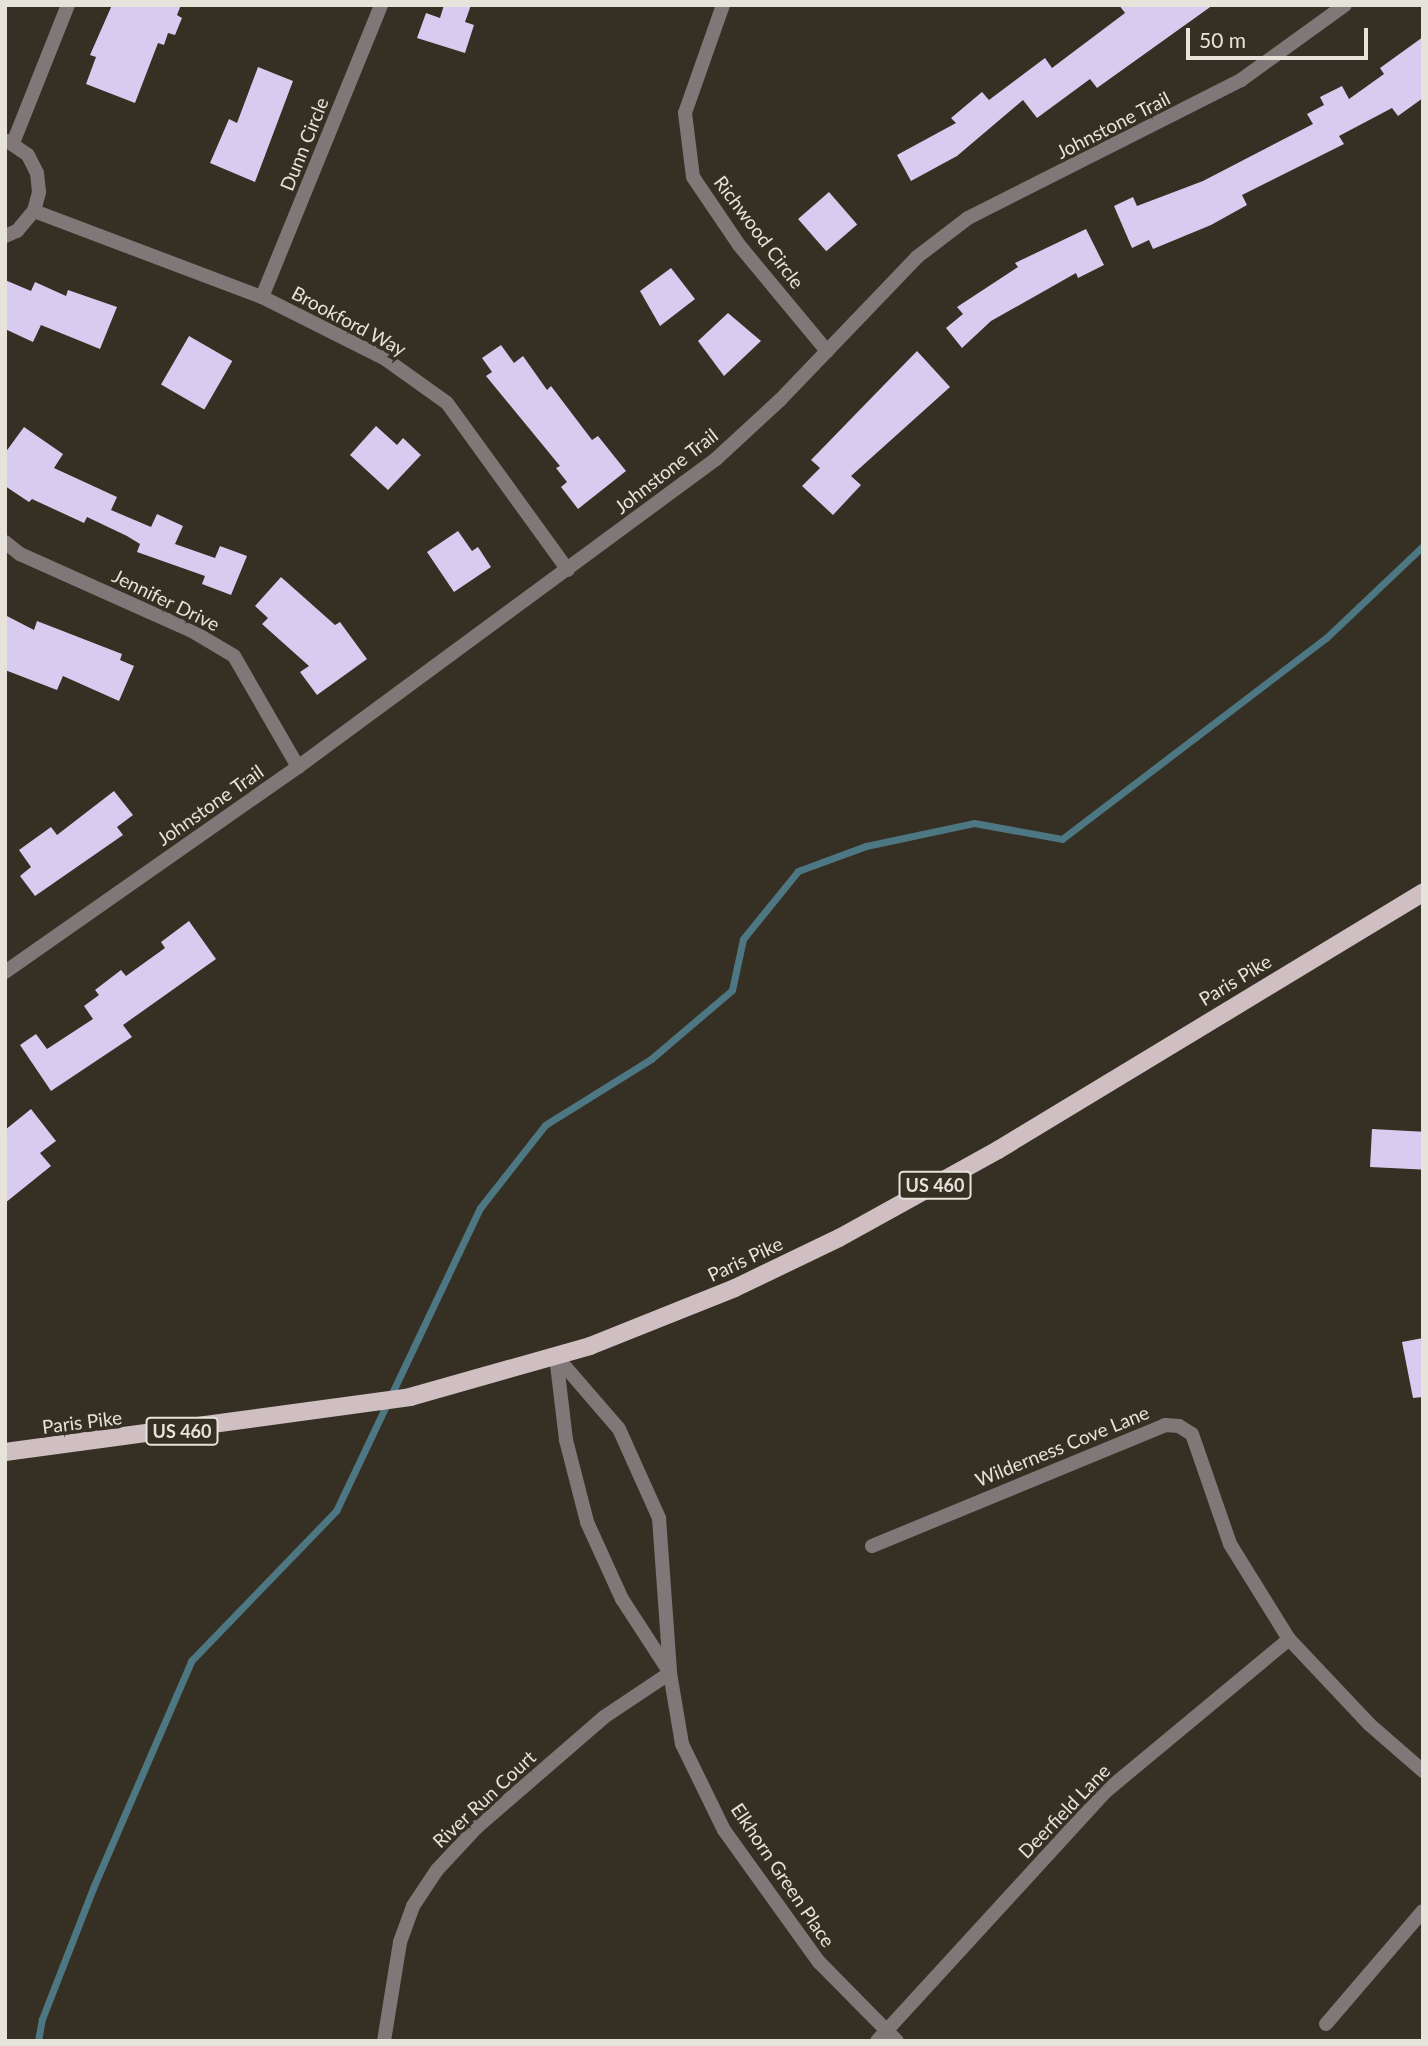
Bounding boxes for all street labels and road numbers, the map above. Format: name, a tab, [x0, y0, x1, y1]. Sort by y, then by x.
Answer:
street label: Johnstone Trail	[1052, 86, 1174, 164]
street label: Dunn Circle	[275, 94, 333, 194]
street label: Richwood Circle	[709, 171, 809, 293]
street label: Brookford Way	[288, 281, 410, 361]
street label: Johnstone Trail	[610, 423, 722, 519]
street label: Jennifer Drive	[108, 564, 224, 636]
street label: Johnstone Trail	[152, 760, 268, 850]
street label: Paris Pike	[1195, 950, 1275, 1010]
road number: US 460	[898, 1170, 972, 1200]
street label: Paris Pike	[704, 1232, 786, 1286]
street label: Wilderness Cove Lane	[972, 1401, 1152, 1491]
street label: Paris Pike	[41, 1406, 123, 1438]
road number: US 460	[145, 1416, 219, 1446]
street label: River Run Court	[428, 1745, 540, 1853]
street label: Deerfield Lane	[1013, 1759, 1115, 1863]
street label: Elkhorn Green Place	[726, 1799, 840, 1951]

